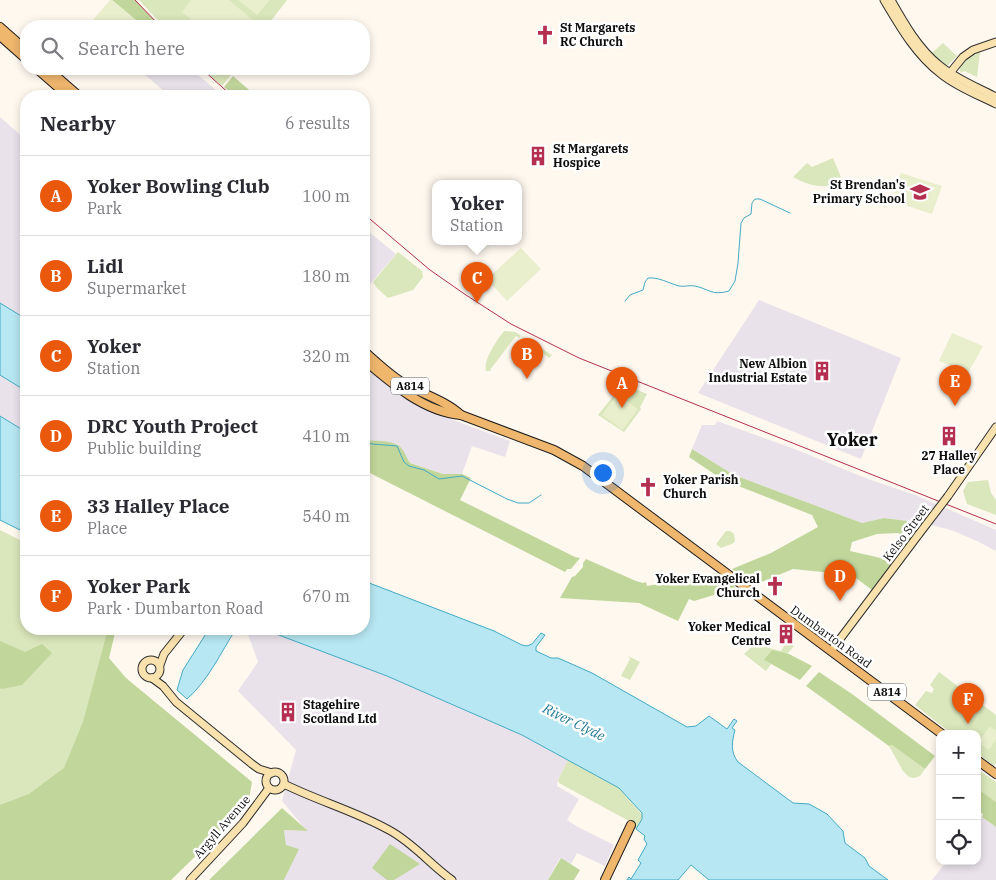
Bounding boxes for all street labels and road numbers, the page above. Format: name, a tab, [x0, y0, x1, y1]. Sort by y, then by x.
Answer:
road number: A814	[391, 378, 429, 394]
street label: Kelso Street	[879, 501, 932, 564]
street label: Dumbarton Road	[788, 602, 875, 671]
road number: A814	[868, 684, 906, 700]
street label: Argyll Avenue	[190, 792, 253, 861]

